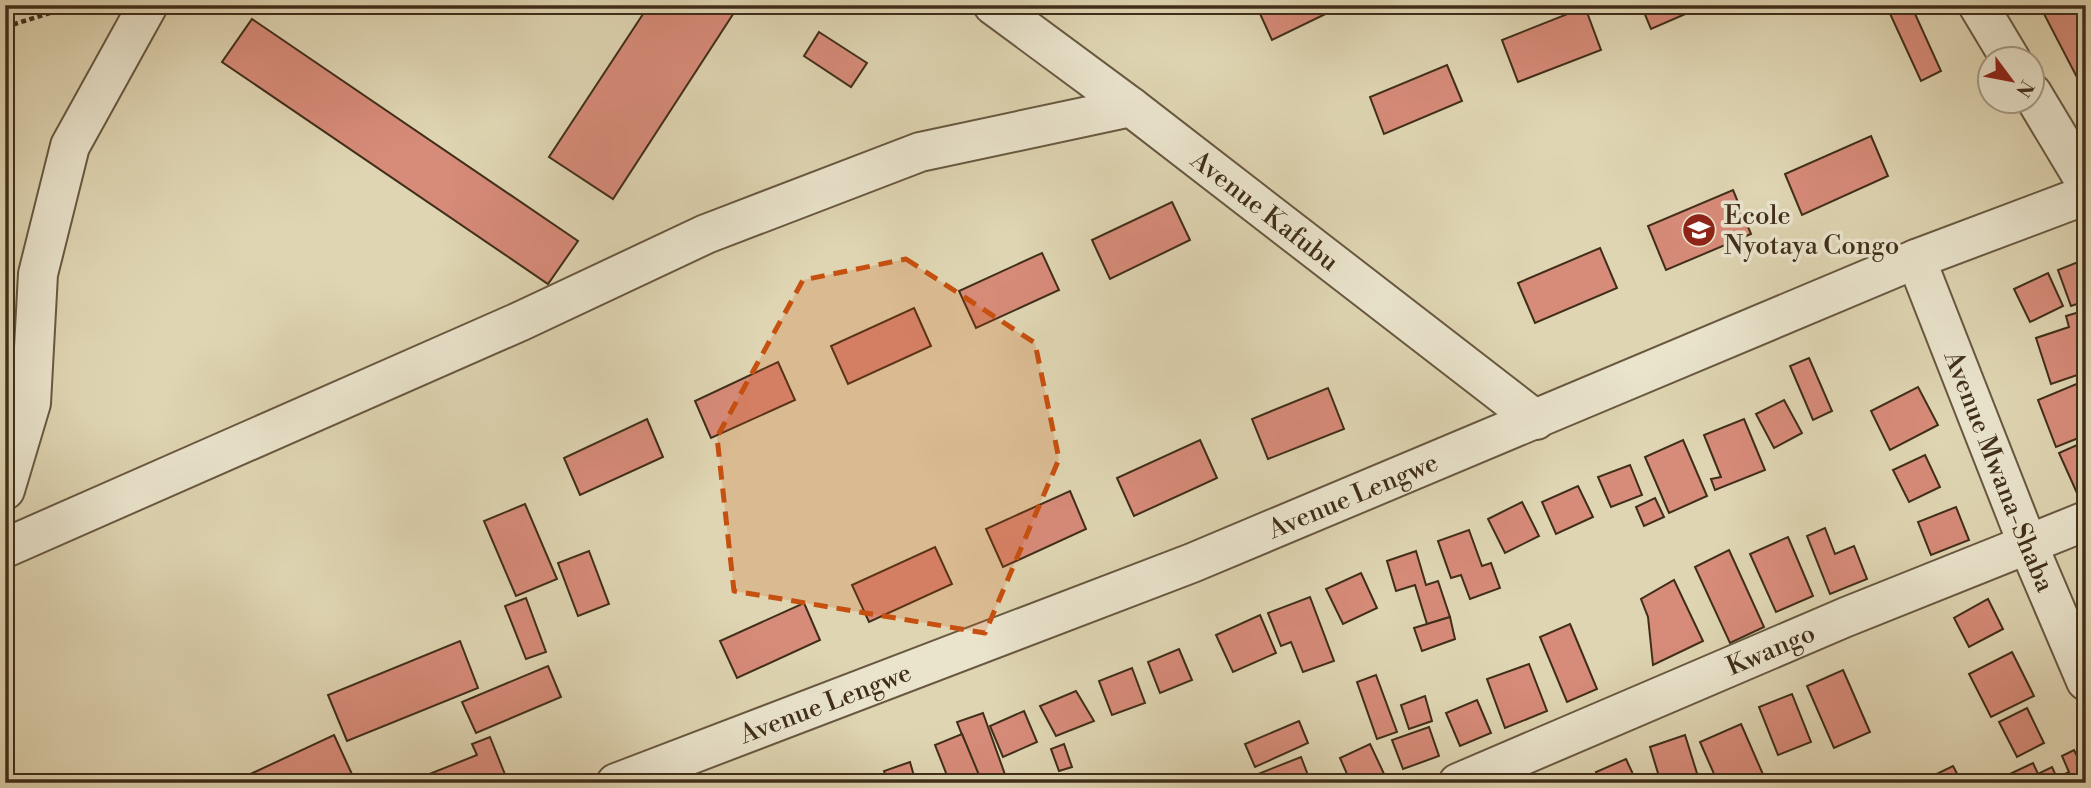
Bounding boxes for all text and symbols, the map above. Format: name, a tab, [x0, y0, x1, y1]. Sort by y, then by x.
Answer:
north arrow	[1976, 46, 2046, 116]
text: N	[2010, 76, 2039, 101]
street label: Avenue Kafubu	[1183, 144, 1345, 279]
place label: Ecole Nyotaya Congo	[1724, 200, 1899, 262]
school or university icon: Ecole Nyotaya Congo	[1680, 211, 1718, 249]
street label: Avenue Mwana-Shaba	[1936, 346, 2061, 598]
street label: Avenue Lengwe	[1262, 447, 1443, 547]
street label: Kwango	[1722, 617, 1820, 683]
street label: Avenue Lengwe	[734, 657, 916, 752]

